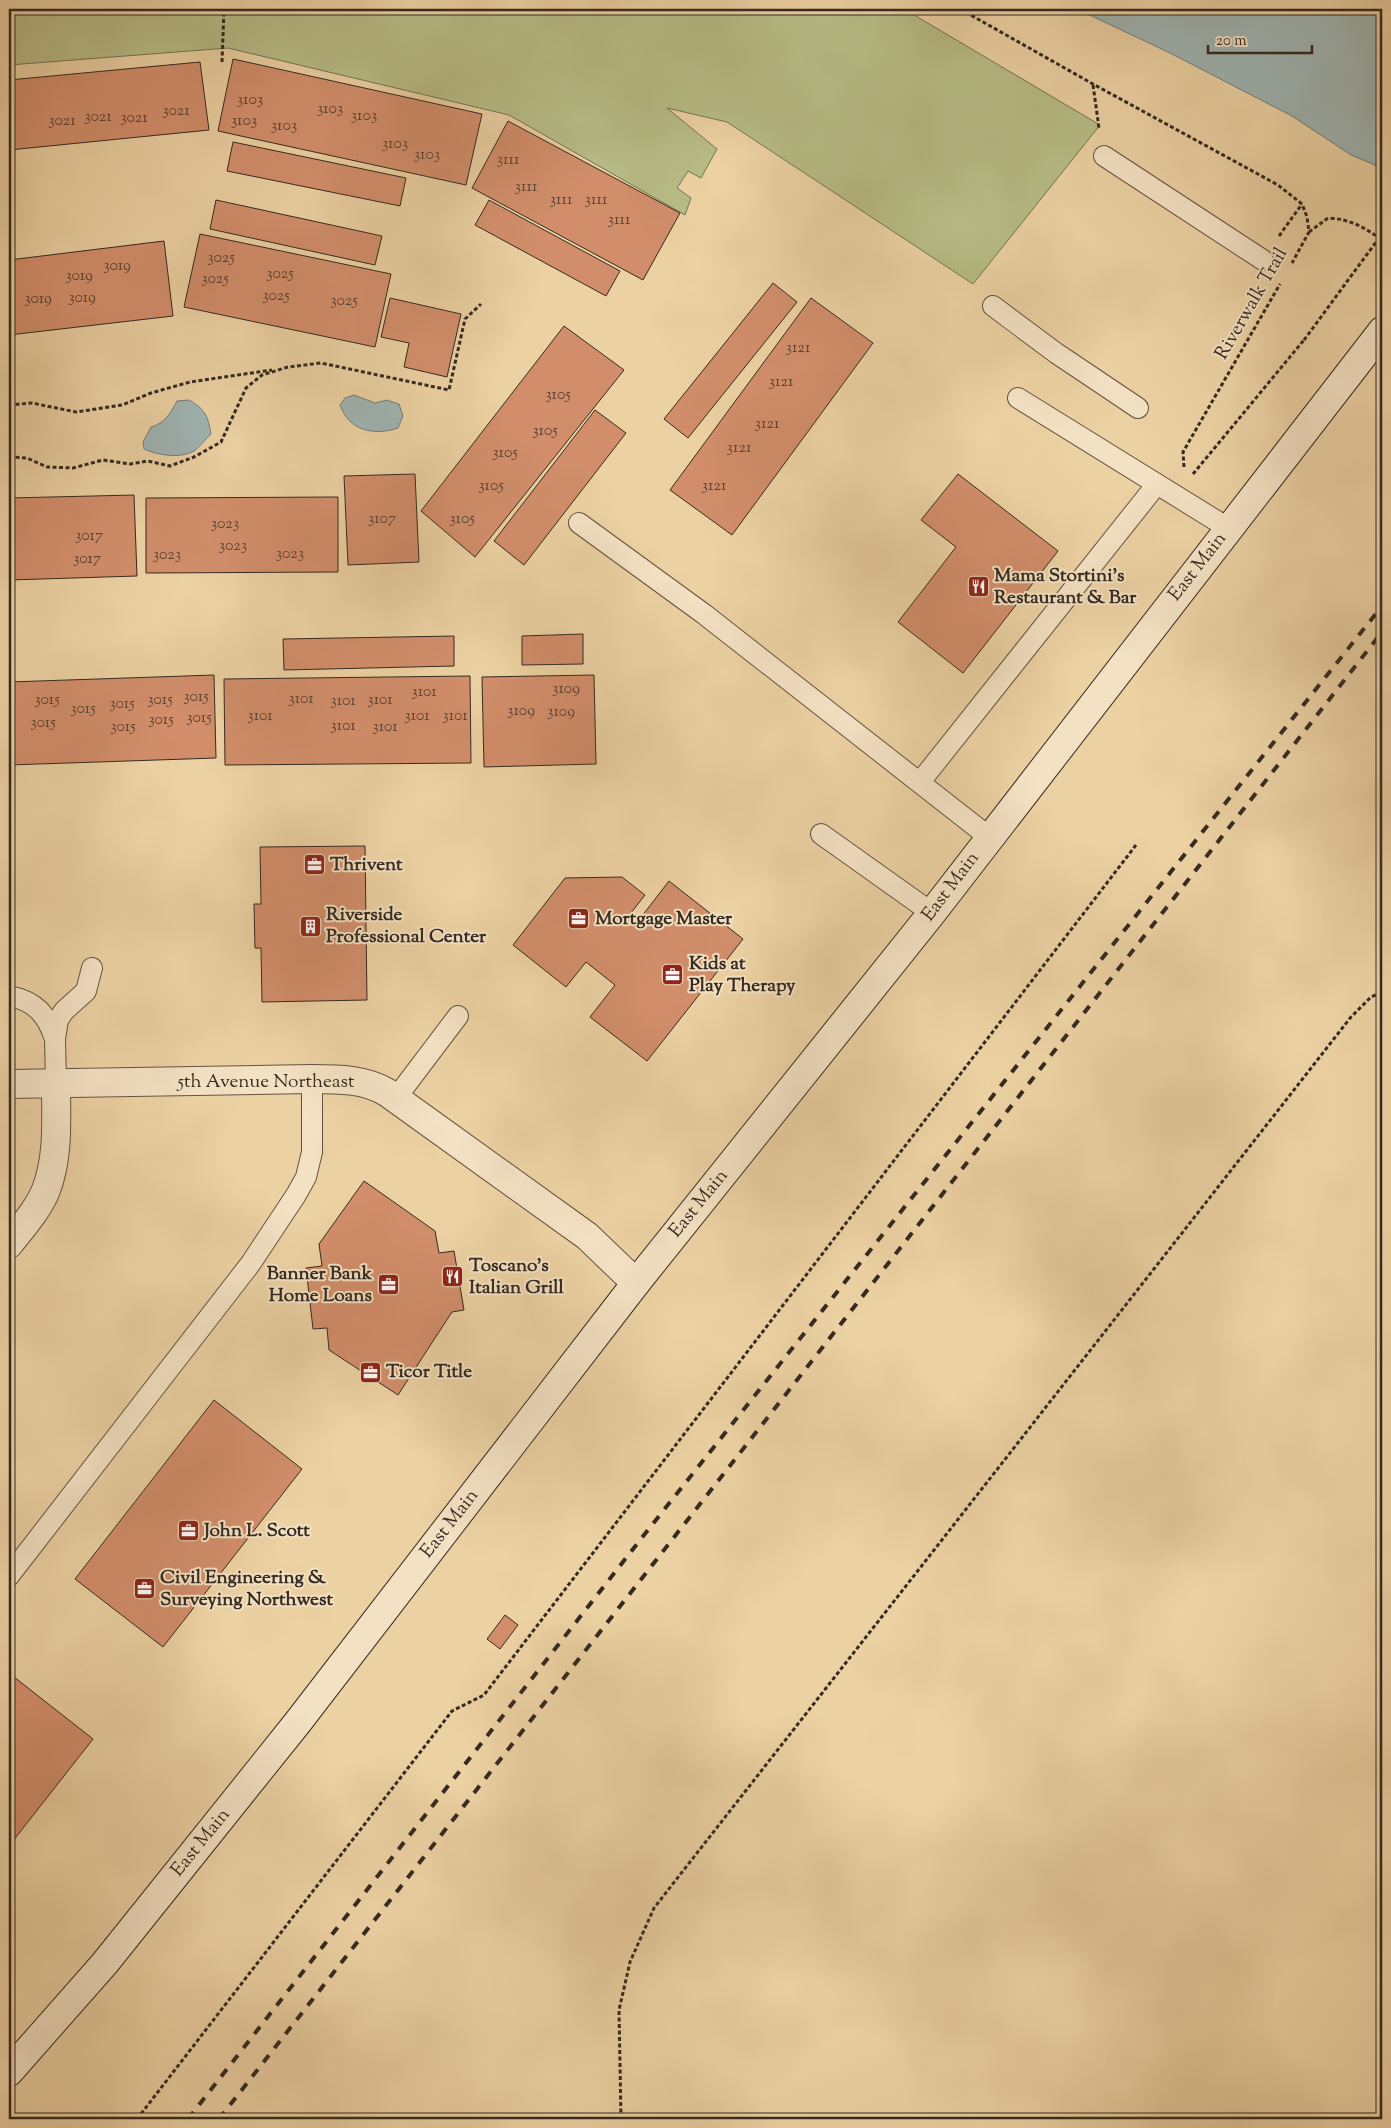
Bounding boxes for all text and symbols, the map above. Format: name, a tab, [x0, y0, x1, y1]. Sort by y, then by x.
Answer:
scale bar	[1208, 22, 1312, 54]
text: 20 m	[1216, 31, 1247, 52]
house number: 3103	[237, 89, 263, 112]
house number: 3103	[317, 98, 343, 121]
house number: 3021	[162, 100, 190, 123]
house number: 3103	[351, 105, 377, 128]
house number: 3021	[84, 106, 112, 129]
house number: 3021	[120, 107, 148, 130]
house number: 3021	[48, 110, 76, 133]
house number: 3103	[231, 110, 257, 133]
house number: 3103	[271, 115, 297, 138]
house number: 3103	[382, 133, 408, 156]
house number: 3103	[414, 144, 440, 167]
house number: 3111	[497, 149, 520, 172]
house number: 3111	[515, 176, 538, 199]
house number: 3111	[550, 189, 573, 212]
house number: 3111	[585, 189, 608, 212]
house number: 3111	[608, 209, 631, 232]
street label: Riverwalk Trail	[1209, 243, 1295, 365]
house number: 3025	[207, 247, 235, 270]
house number: 3019	[103, 255, 131, 278]
house number: 3025	[266, 263, 294, 286]
house number: 3019	[65, 265, 93, 288]
house number: 3025	[201, 268, 229, 291]
house number: 3025	[262, 285, 290, 308]
house number: 3019	[68, 287, 96, 310]
house number: 3019	[24, 288, 52, 311]
house number: 3025	[330, 290, 358, 313]
house number: 3121	[786, 337, 811, 360]
house number: 3121	[769, 371, 794, 394]
house number: 3105	[545, 384, 571, 407]
house number: 3121	[755, 413, 780, 436]
house number: 3105	[532, 420, 558, 443]
house number: 3121	[727, 437, 752, 460]
house number: 3105	[492, 442, 518, 465]
house number: 3105	[478, 475, 504, 498]
house number: 3121	[702, 475, 727, 498]
house number: 3107	[368, 508, 396, 531]
house number: 3105	[449, 508, 475, 531]
house number: 3023	[211, 513, 239, 536]
house number: 3017	[75, 525, 103, 548]
street label: East Main	[1162, 527, 1234, 607]
house number: 3023	[219, 535, 247, 558]
house number: 3023	[276, 543, 304, 566]
house number: 3023	[153, 544, 181, 567]
house number: 3017	[73, 548, 101, 571]
place label: Mama Stortini's Restaurant & Bar	[994, 563, 1137, 612]
restaurant icon: Mama Stortini's Restaurant & Bar	[966, 575, 990, 599]
house number: 3109	[552, 678, 580, 701]
house number: 3101	[411, 681, 437, 704]
house number: 3015	[183, 686, 209, 709]
house number: 3101	[288, 688, 314, 711]
house number: 3015	[34, 689, 60, 712]
house number: 3015	[147, 689, 173, 712]
house number: 3101	[367, 689, 393, 712]
house number: 3101	[330, 690, 356, 713]
house number: 3015	[109, 693, 135, 716]
house number: 3015	[70, 698, 96, 721]
house number: 3109	[507, 700, 535, 723]
house number: 3109	[547, 701, 575, 724]
house number: 3101	[247, 705, 273, 728]
house number: 3101	[404, 705, 430, 728]
house number: 3101	[442, 705, 468, 728]
house number: 3015	[186, 707, 212, 730]
house number: 3015	[148, 709, 174, 732]
house number: 3015	[30, 712, 56, 735]
house number: 3101	[330, 715, 356, 738]
house number: 3015	[110, 716, 136, 739]
house number: 3101	[372, 716, 398, 739]
street label: East Main	[916, 846, 986, 928]
place label: Thrivent	[330, 852, 403, 879]
office icon: Thrivent	[302, 853, 326, 877]
place label: Riverside Professional Center	[326, 902, 487, 951]
place label: Mortgage Master	[595, 906, 733, 933]
office icon: Mortgage Master	[567, 907, 591, 931]
building icon: Riverside Professional Center	[298, 914, 322, 938]
place label: Kids at Play Therapy	[689, 951, 796, 1000]
office icon: Kids at Play Therapy	[661, 963, 685, 987]
street label: 5th Avenue Northeast	[176, 1069, 355, 1096]
street label: East Main	[663, 1164, 735, 1244]
place label: Toscano's Italian Grill	[469, 1253, 565, 1302]
place label: Banner Bank Home Loans	[267, 1261, 373, 1310]
restaurant icon: Toscano's Italian Grill	[441, 1265, 465, 1289]
office icon: Banner Bank Home Loans	[376, 1273, 400, 1297]
place label: Ticor Title	[386, 1359, 472, 1386]
office icon: Ticor Title	[358, 1360, 382, 1384]
street label: East Main	[414, 1484, 486, 1564]
place label: John L. Scott	[202, 1518, 310, 1545]
office icon: John L. Scott	[176, 1519, 200, 1543]
place label: Civil Engineering & Surveying Northwest	[160, 1565, 333, 1614]
office icon: Civil Engineering & Surveying Northwest	[132, 1577, 156, 1601]
street label: East Main	[165, 1803, 237, 1883]

